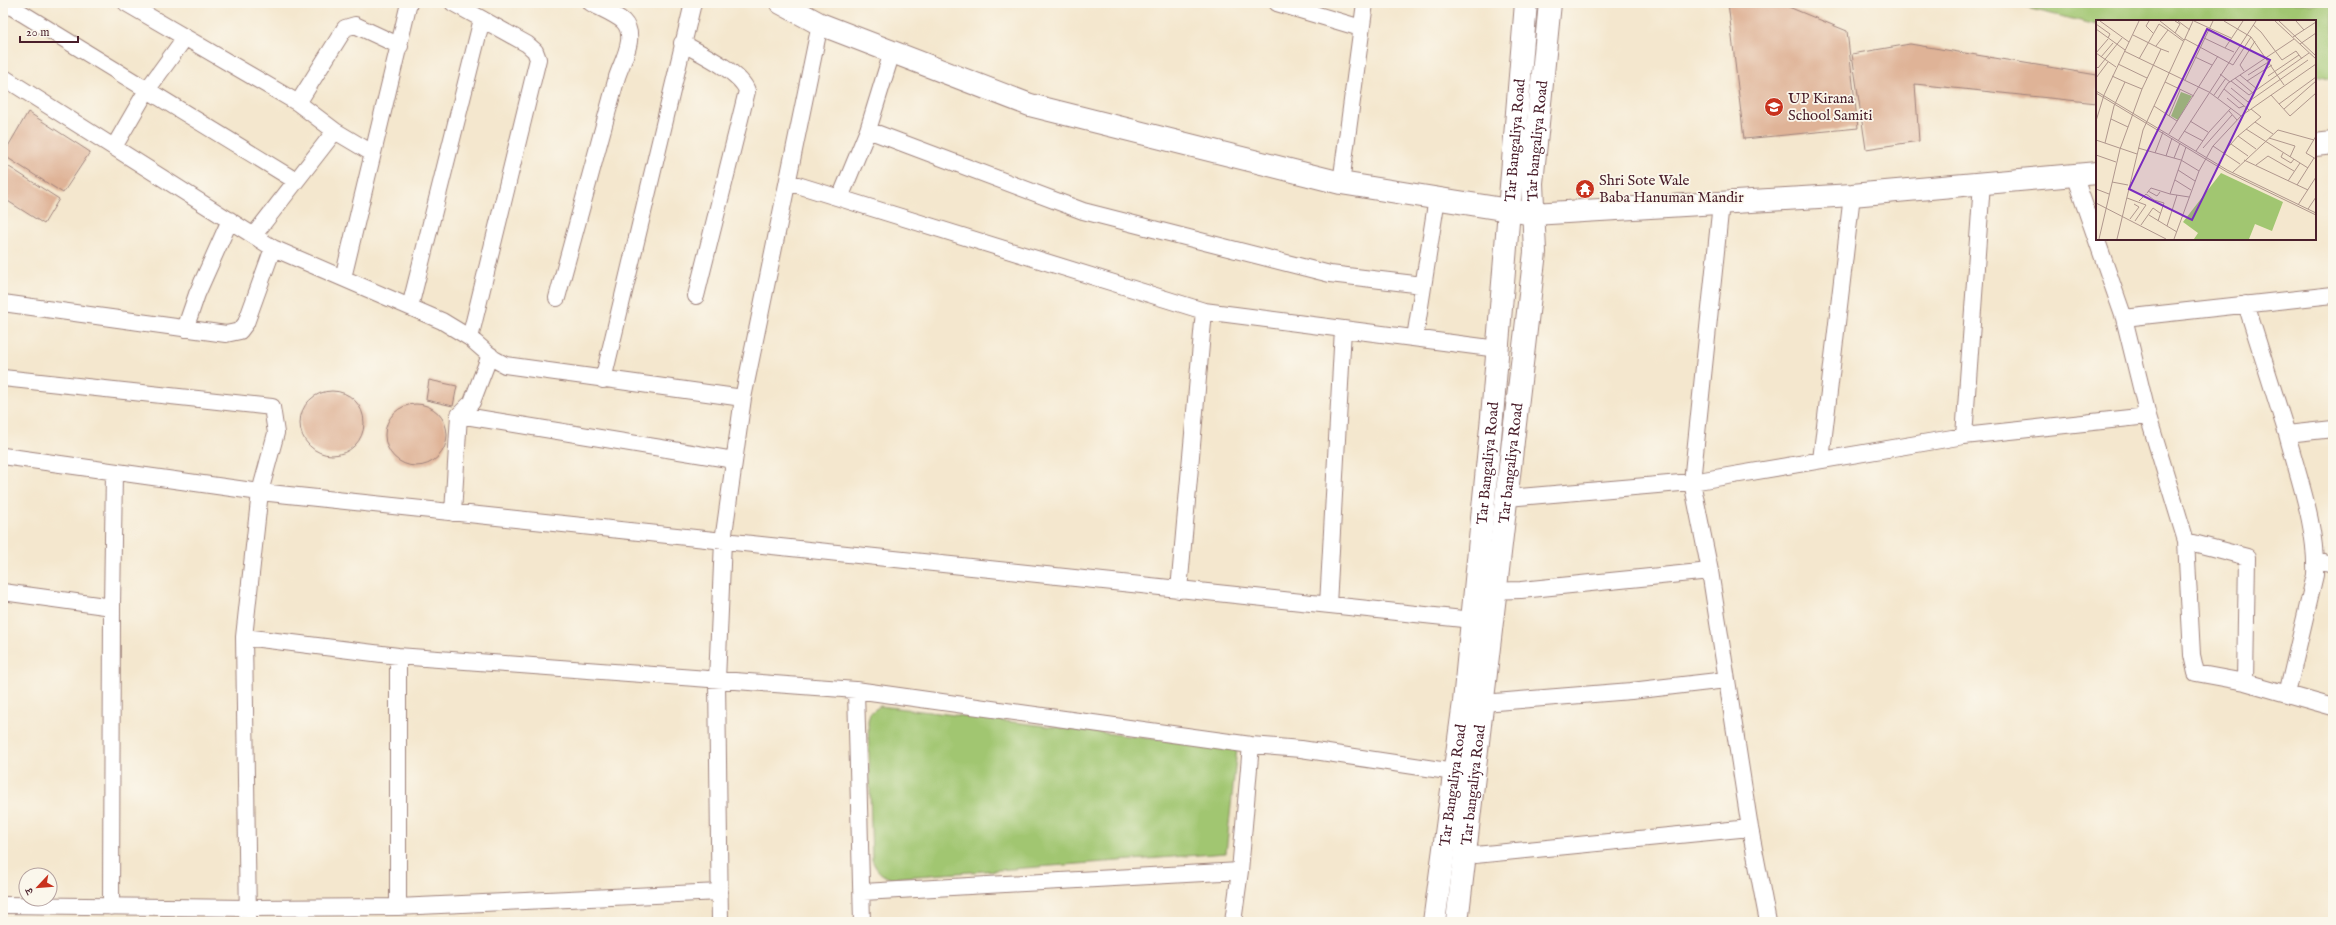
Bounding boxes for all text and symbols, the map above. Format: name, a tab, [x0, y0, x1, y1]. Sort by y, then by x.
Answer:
scale bar	[20, 18, 78, 44]
inset map	[2096, 20, 2316, 240]
text: 20 m	[26, 25, 49, 40]
street label: Tar Bangaliya Road	[1501, 77, 1530, 203]
street label: Tar bangaliya Road	[1523, 79, 1552, 202]
place label: UP Kirana School Samiti	[1788, 89, 1872, 125]
school or university icon: UP Kirana School Samiti	[1763, 96, 1785, 118]
place label: Shri Sote Wale Baba Hanuman Mandir	[1599, 171, 1744, 207]
temple icon: Shri Sote Wale Baba Hanuman Mandir	[1574, 178, 1596, 200]
street label: Tar Bangaliya Road	[1472, 400, 1503, 525]
street label: Tar bangaliya Road	[1494, 401, 1527, 524]
street label: Tar Bangaliya Road	[1435, 722, 1471, 848]
street label: Tar bangaliya Road	[1457, 723, 1490, 846]
north arrow	[18, 867, 58, 907]
text: उ	[22, 884, 38, 897]

